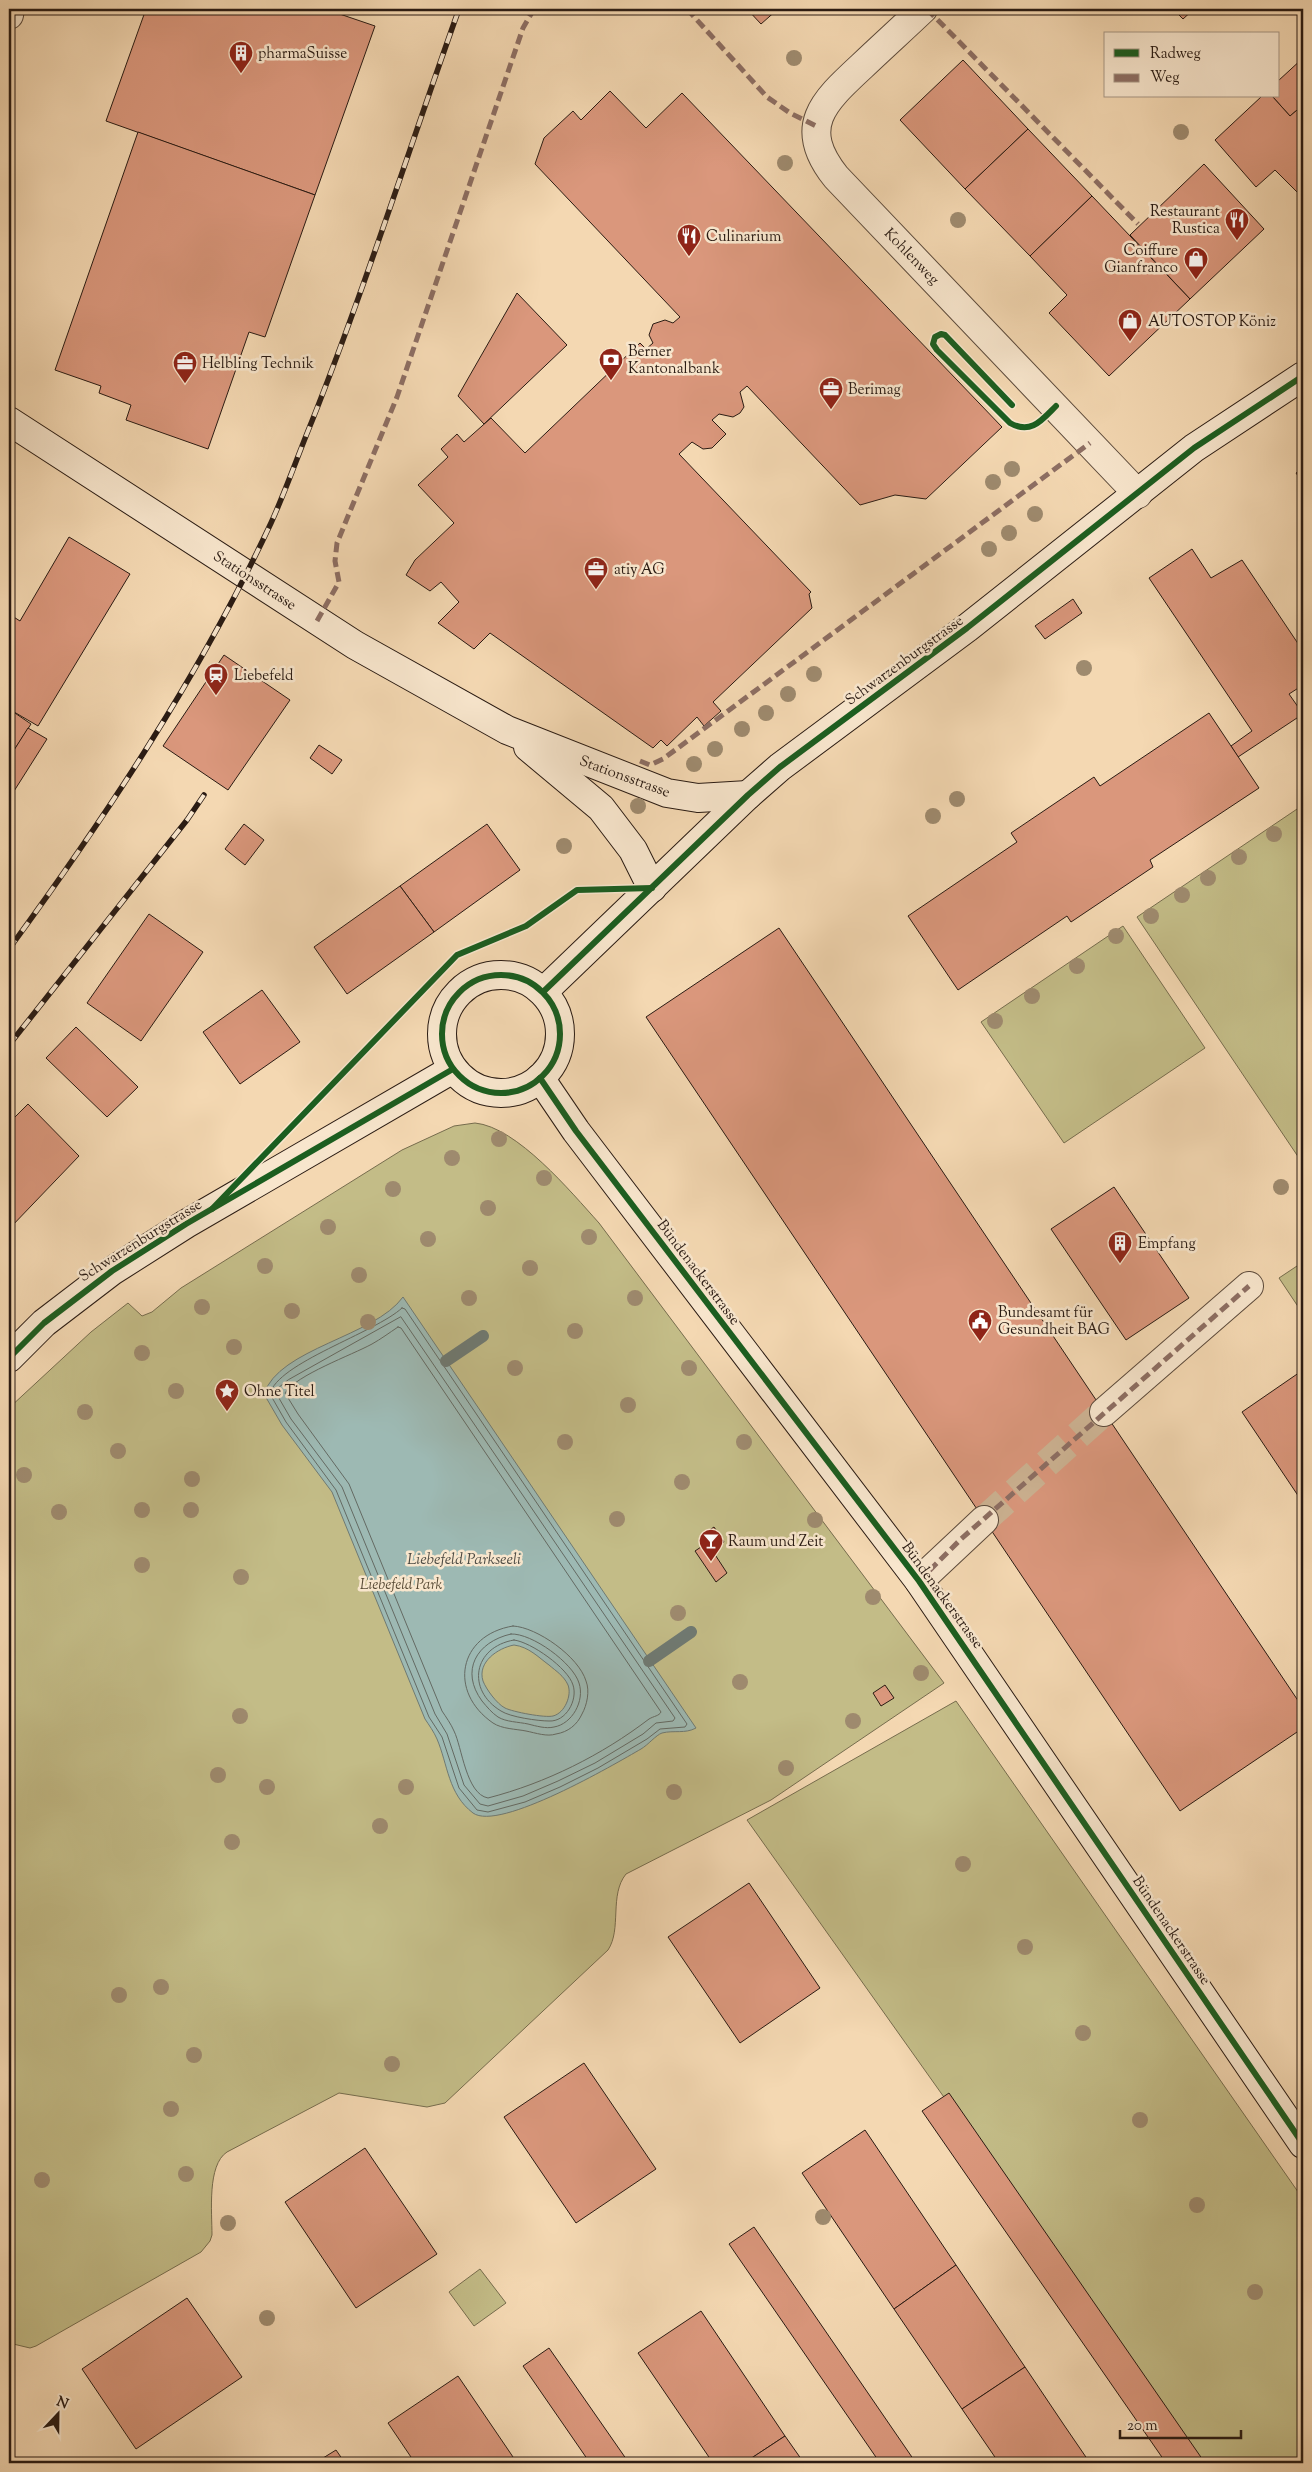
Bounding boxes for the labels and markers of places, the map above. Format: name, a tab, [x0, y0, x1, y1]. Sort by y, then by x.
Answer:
building icon: pharmaSuisse	[228, 40, 254, 74]
place label: pharmaSuisse	[258, 44, 347, 65]
place label: Restaurant Rustica	[1150, 202, 1220, 240]
restaurant icon: Restaurant Rustica	[1224, 207, 1250, 241]
restaurant icon: Culinarium	[676, 223, 702, 257]
place label: Culinarium	[706, 227, 782, 248]
place label: Coiffure Gianfranco	[1104, 241, 1178, 279]
shop icon: Coiffure Gianfranco	[1183, 246, 1209, 280]
shop icon: AUTOSTOP Köniz	[1117, 308, 1143, 342]
place label: AUTOSTOP Köniz	[1148, 312, 1276, 333]
place label: Berner Kantonalbank	[628, 342, 720, 380]
bank icon: Berner Kantonalbank	[598, 347, 624, 381]
office icon: Helbling Technik	[172, 350, 198, 384]
place label: Helbling Technik	[202, 354, 314, 375]
office icon: Berimag	[818, 376, 844, 410]
place label: Berimag	[848, 380, 901, 401]
office icon: atiy AG	[583, 556, 609, 590]
place label: atiy AG	[614, 560, 664, 581]
station icon: Liebefeld	[203, 662, 229, 696]
place label: Liebefeld	[234, 666, 294, 687]
building icon: Empfang	[1107, 1230, 1133, 1264]
place label: Empfang	[1138, 1234, 1196, 1255]
place label: Bundesamt für Gesundheit BAG	[998, 1303, 1110, 1341]
public building icon: Bundesamt für Gesundheit BAG	[967, 1308, 993, 1342]
place icon: Ohne Titel	[214, 1378, 240, 1412]
place label: Ohne Titel	[244, 1382, 315, 1403]
bar icon: Raum und Zeit	[698, 1528, 724, 1562]
place label: Raum und Zeit	[728, 1532, 824, 1553]

